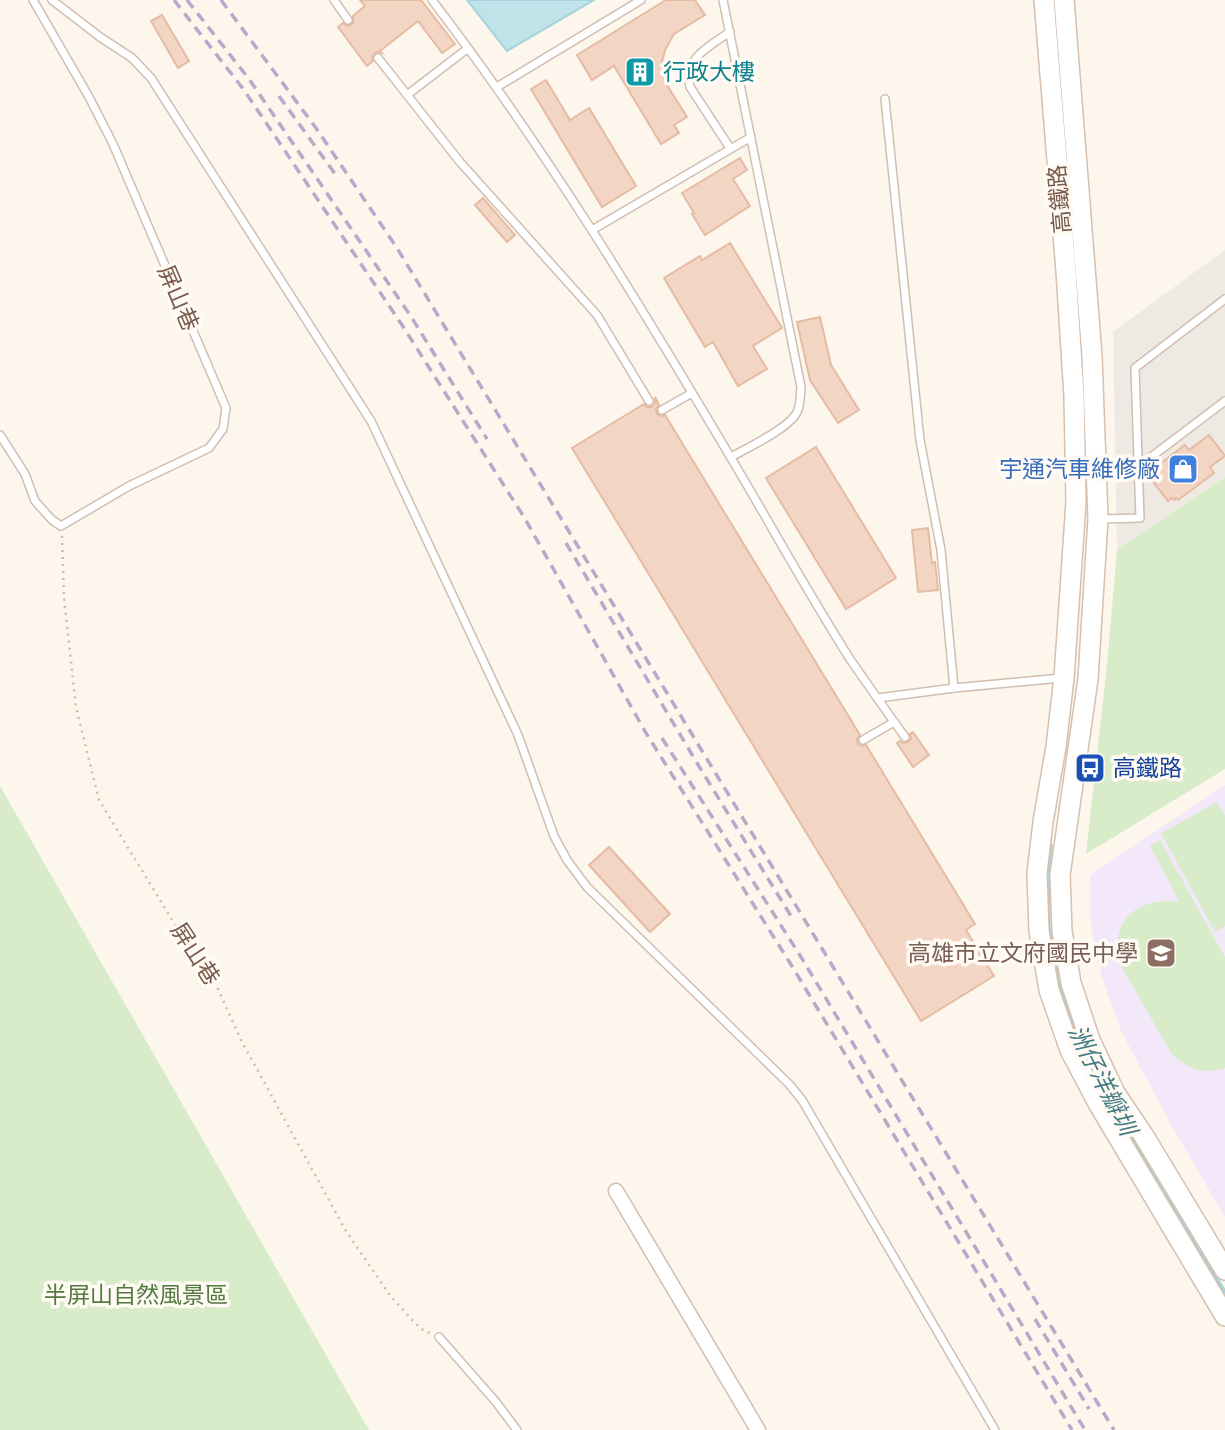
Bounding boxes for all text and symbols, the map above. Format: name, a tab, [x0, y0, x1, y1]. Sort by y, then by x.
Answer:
building icon: 行政大樓	[623, 55, 657, 89]
place label: 行政大樓	[663, 59, 755, 86]
street label: 高鐵路	[1044, 163, 1076, 235]
street label: 屏山巷	[152, 261, 204, 335]
shop icon: 宇通汽車維修廠	[1166, 452, 1200, 486]
place label: 宇通汽車維修廠	[999, 456, 1160, 483]
bus stop icon: 高鐵路	[1073, 751, 1107, 785]
place label: 高鐵路	[1113, 755, 1182, 782]
street label: 屏山巷	[165, 918, 225, 990]
school or university icon: 高雄市立文府國民中學	[1144, 936, 1178, 970]
place label: 高雄市立文府國民中學	[908, 940, 1138, 967]
water label: 洲仔洋瓣圳	[1062, 1020, 1143, 1142]
park label: 半屏山自然風景區	[44, 1282, 228, 1309]

